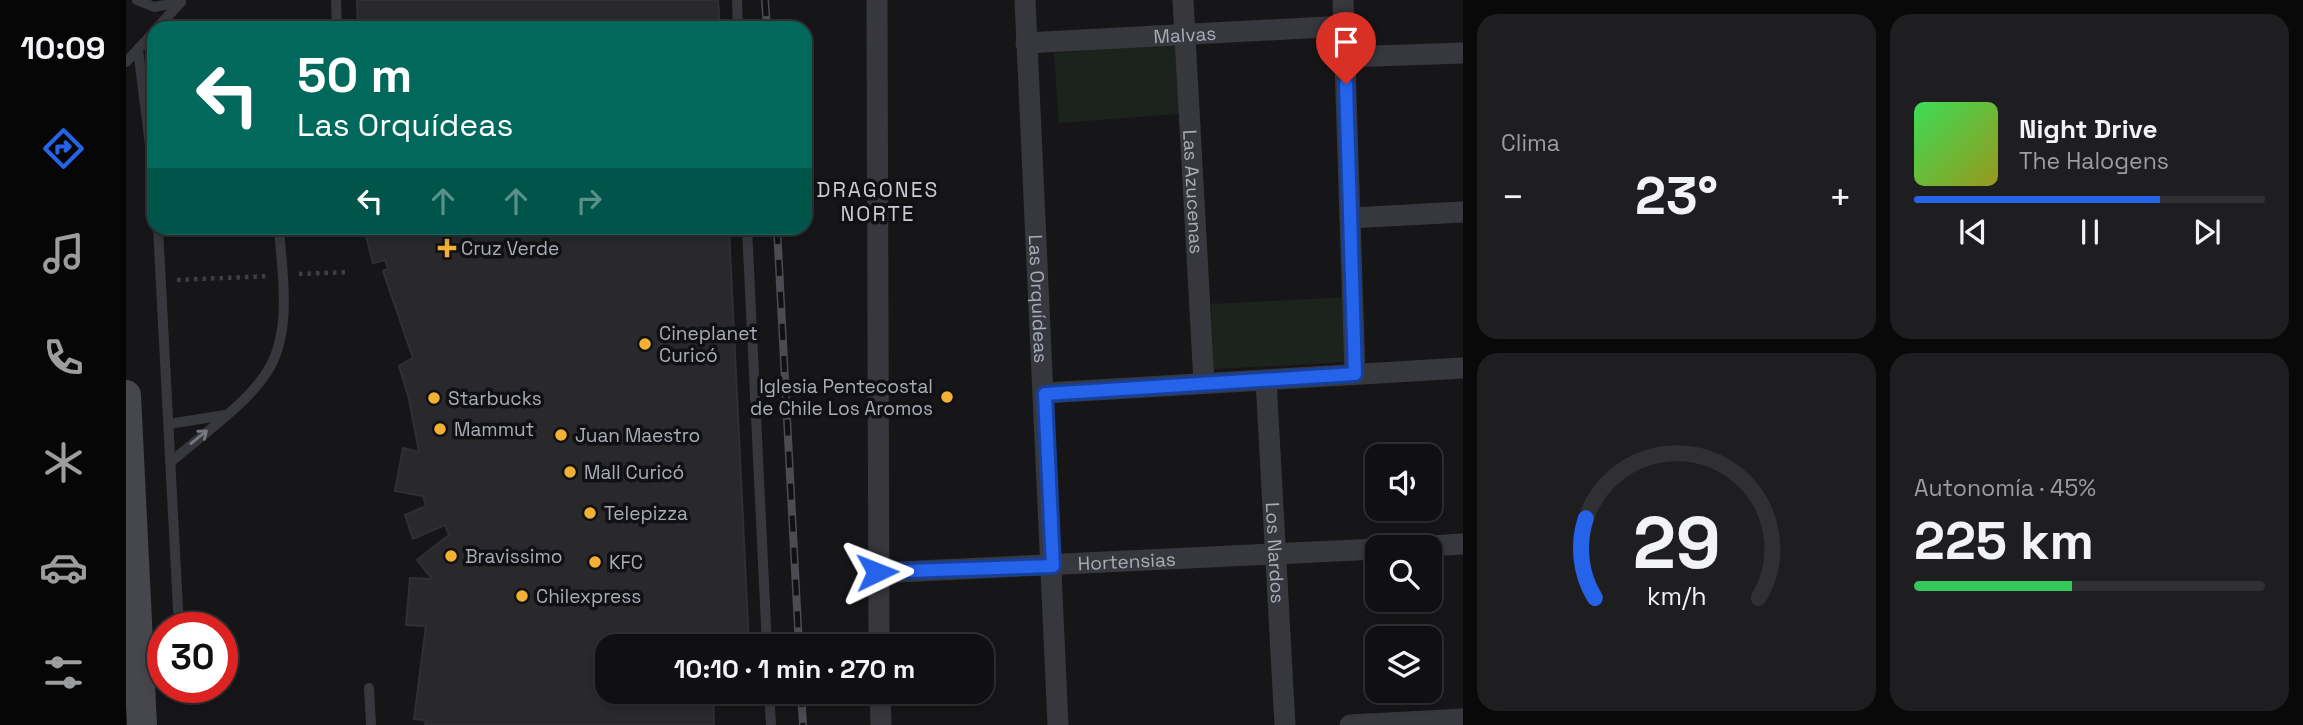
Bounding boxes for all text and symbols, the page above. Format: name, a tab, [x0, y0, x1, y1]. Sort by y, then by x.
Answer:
pin	[1316, 12.0, 1376, 84]
street label: Malvas	[1153, 21, 1217, 49]
icon: arrive	[1327, 23, 1365, 61]
text: 10:09	[20, 28, 106, 68]
text: 50 m	[297, 44, 412, 106]
icon: left	[182, 49, 273, 140]
text: Las Orquídeas	[297, 105, 513, 145]
text: Night Drive	[2019, 112, 2157, 146]
icon: directions	[39, 124, 88, 173]
text: Clima	[1501, 128, 1560, 158]
street label: Las Azucenas	[1177, 129, 1209, 255]
text: The Halogens	[2019, 146, 2169, 176]
text: 23°	[1635, 163, 1718, 229]
text: −	[1501, 173, 1525, 221]
text: +	[1828, 173, 1852, 221]
district label: DRAGONES NORTE	[817, 176, 939, 227]
icon: left	[351, 182, 389, 220]
icon: ahead	[424, 182, 462, 220]
icon: ahead	[497, 182, 535, 220]
icon: right	[570, 182, 608, 220]
icon: previous	[1954, 213, 1992, 251]
icon: pause	[2071, 213, 2109, 251]
icon: next	[2188, 213, 2226, 251]
icon: music	[39, 229, 88, 278]
street label: Las Orquídeas	[1023, 234, 1054, 364]
place label: Cruz Verde	[461, 236, 559, 261]
marker: Cruz Verde	[439, 240, 455, 256]
place label: Cineplanet Curicó	[659, 321, 758, 368]
icon: phone	[39, 333, 88, 382]
marker: Cineplanet Curicó	[637, 336, 653, 352]
place label: Iglesia Pentecostal de Chile Los Aromos	[750, 374, 933, 421]
place label: Starbucks	[448, 386, 542, 411]
marker: Iglesia Pentecostal de Chile Los Aromos	[939, 389, 955, 405]
marker: Starbucks	[426, 390, 442, 406]
place label: Mammut	[454, 417, 534, 442]
marker: Mammut	[432, 421, 448, 437]
place label: Juan Maestro	[575, 423, 700, 448]
marker: Juan Maestro	[553, 427, 569, 443]
one-way arrow	[190, 430, 208, 445]
icon: climate	[39, 438, 88, 487]
map controls	[1365, 444, 1442, 703]
button: sound	[1365, 444, 1442, 521]
place label: Mall Curicó	[584, 460, 684, 485]
marker: Mall Curicó	[562, 464, 578, 480]
text: Autonomía · 45%	[1914, 473, 2096, 503]
text: 29	[1633, 496, 1720, 589]
place label: Telepizza	[604, 501, 688, 526]
street label: Los Nardos	[1260, 501, 1290, 604]
marker: Telepizza	[582, 505, 598, 521]
text: 225 km	[1914, 508, 2094, 574]
position arrow	[840, 535, 914, 609]
button: search	[1365, 535, 1442, 612]
icon: car	[39, 543, 88, 592]
place label: Bravissimo	[465, 544, 562, 569]
street label: Hortensias	[1077, 547, 1176, 576]
marker: Bravissimo	[443, 548, 459, 564]
place label: KFC	[609, 550, 643, 575]
marker: KFC	[587, 554, 603, 570]
text: km/h	[1647, 580, 1706, 612]
place label: Chilexpress	[536, 584, 641, 609]
marker: Chilexpress	[514, 588, 530, 604]
speed limit sign: 30	[147, 612, 238, 703]
button: layers	[1365, 626, 1442, 703]
icon: filters	[39, 648, 88, 697]
text: 10:10 · 1 min · 270 m	[674, 652, 915, 686]

